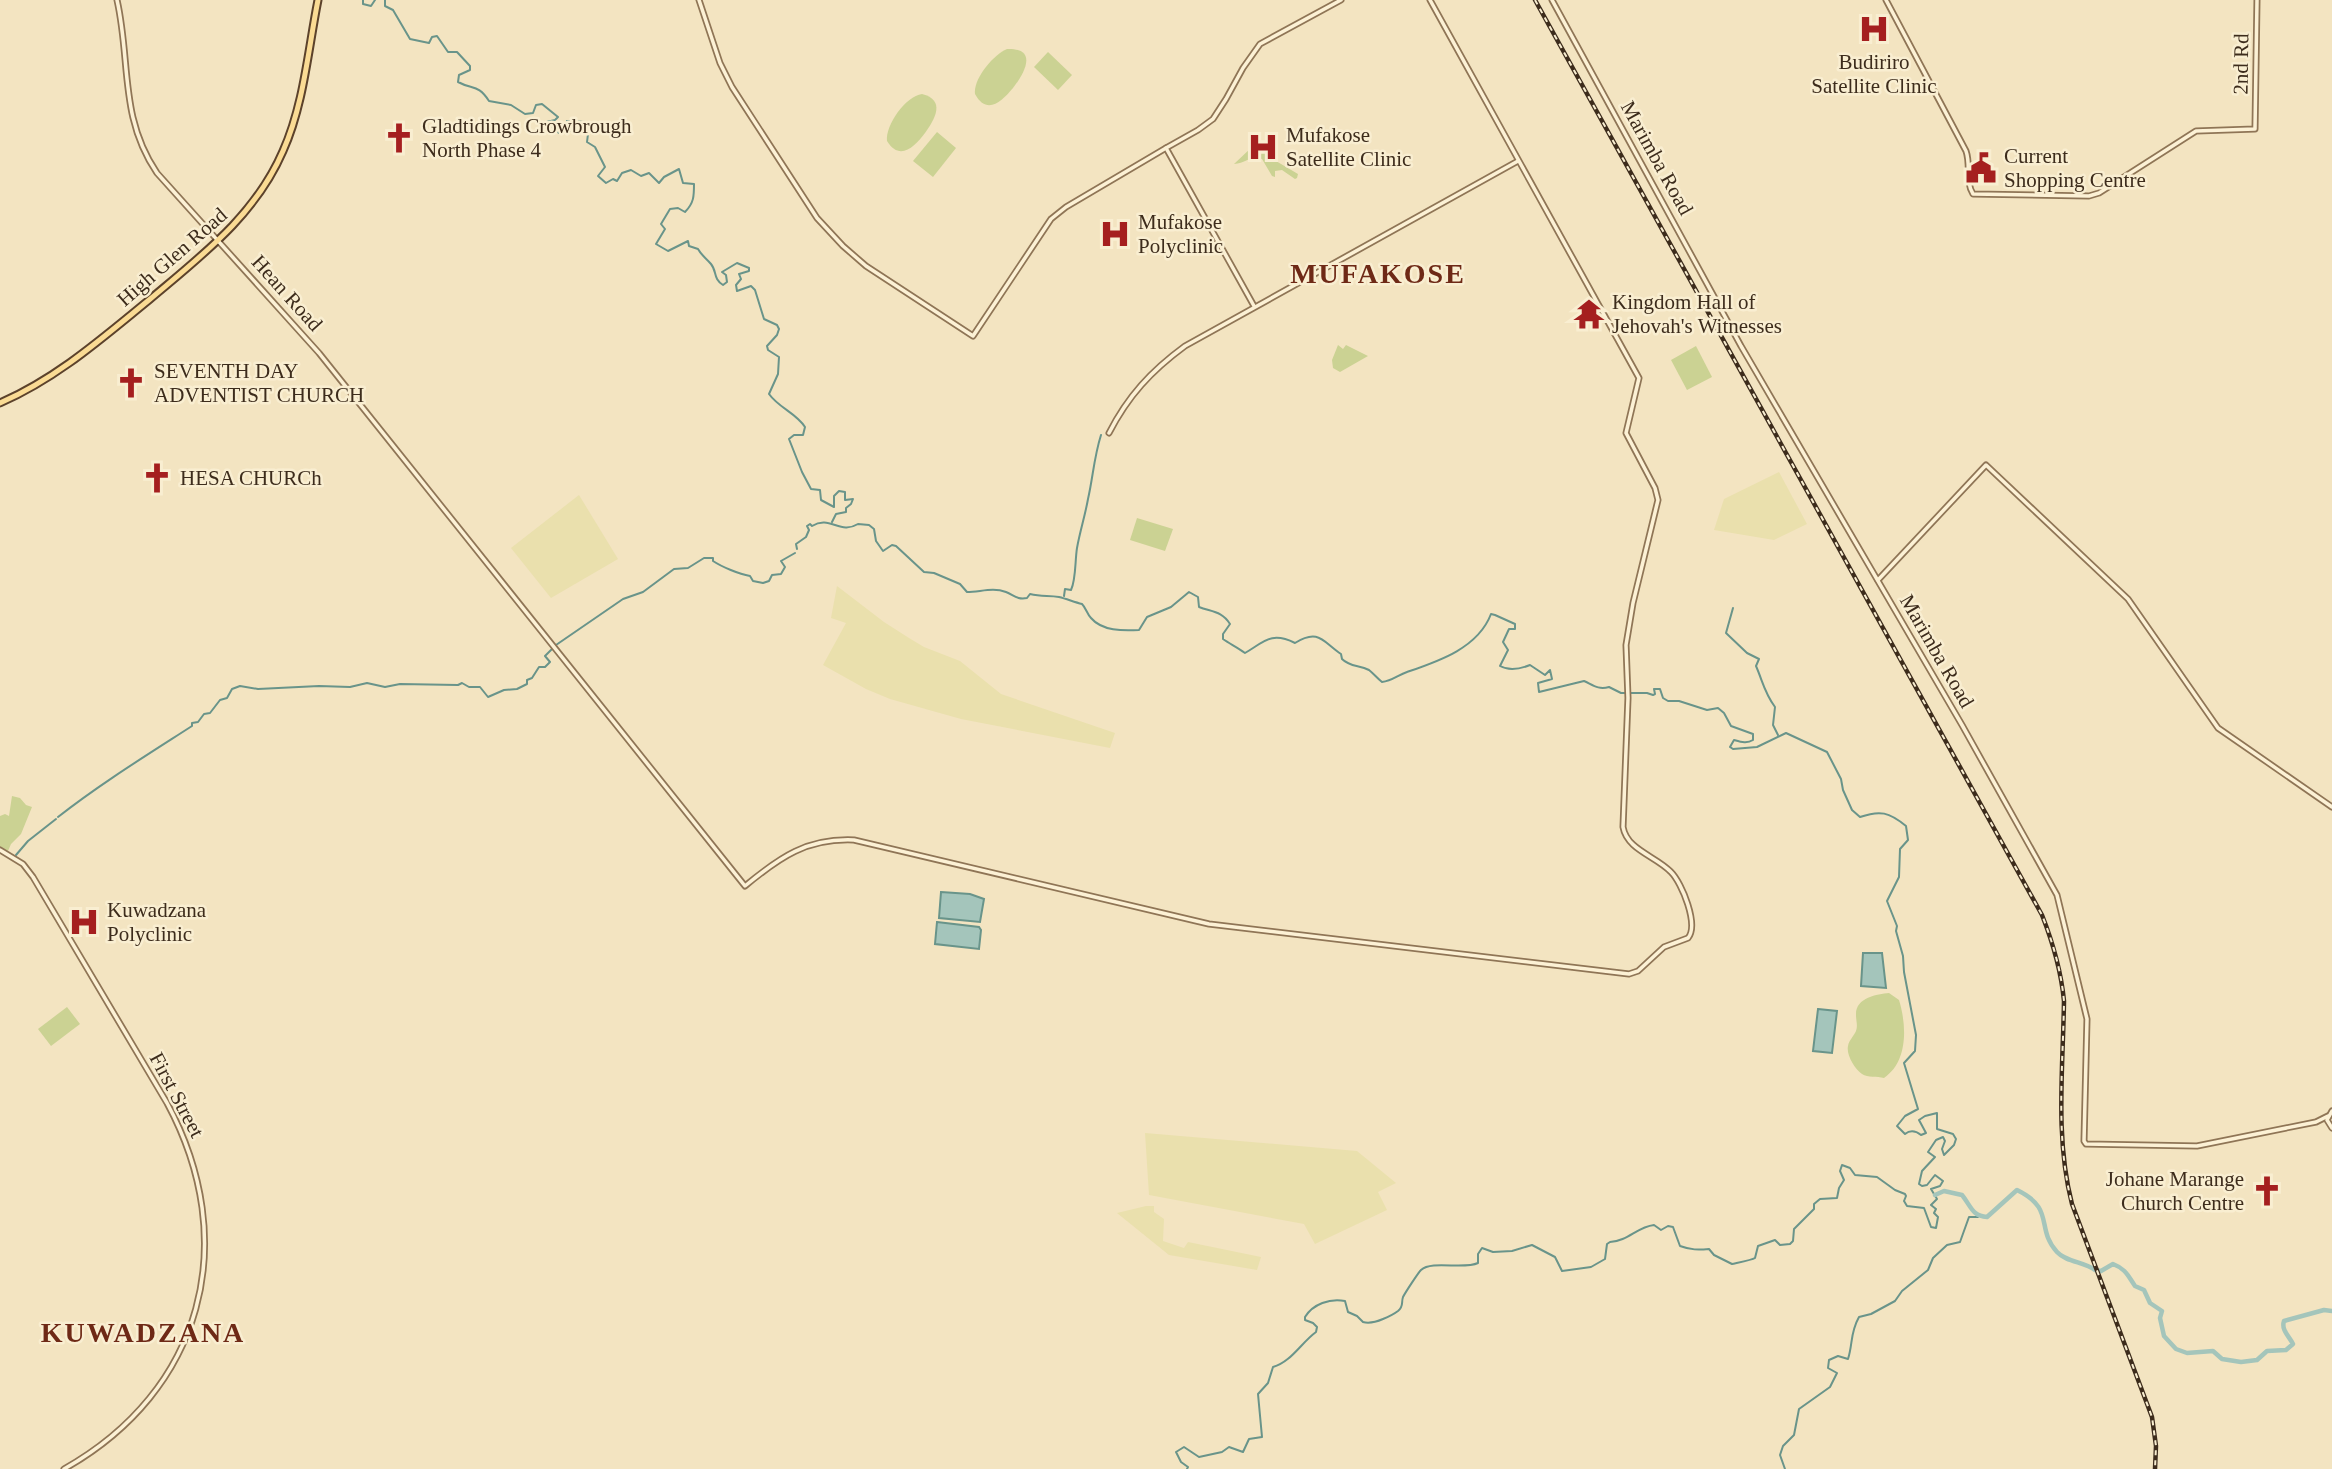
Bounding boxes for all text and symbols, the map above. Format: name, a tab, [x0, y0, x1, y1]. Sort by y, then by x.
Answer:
hospital icon: Budiriro Satellite Clinic	[1857, 12, 1891, 46]
street label: 2nd Rd	[2228, 33, 2254, 95]
place label: Budiriro Satellite Clinic	[1811, 50, 1937, 98]
street label: Marimba Road	[1616, 97, 1698, 220]
place label: Gladtidings Crowbrough North Phase 4	[422, 114, 632, 162]
church icon: Gladtidings Crowbrough North Phase 4	[382, 121, 416, 155]
place label: Mufakose Satellite Clinic	[1286, 123, 1411, 171]
hospital icon: Mufakose Satellite Clinic	[1246, 130, 1280, 164]
place label: Current Shopping Centre	[2004, 144, 2146, 192]
public building icon: Current Shopping Centre	[1964, 151, 1998, 185]
street label: High Glen Road	[112, 202, 232, 311]
place label: Mufakose Polyclinic	[1138, 210, 1223, 258]
hospital icon: Mufakose Polyclinic	[1098, 217, 1132, 251]
street label: Hean Road	[247, 250, 328, 336]
district label: MUFAKOSE	[1290, 258, 1466, 289]
place label: Kingdom Hall of Jehovah's Witnesses	[1612, 290, 1782, 338]
temple icon: Kingdom Hall of Jehovah's Witnesses	[1572, 297, 1606, 331]
place label: SEVENTH DAY ADVENTIST CHURCH	[154, 359, 364, 407]
church icon: SEVENTH DAY ADVENTIST CHURCH	[114, 366, 148, 400]
church icon: HESA CHURCh	[140, 461, 174, 495]
place label: HESA CHURCh	[180, 466, 322, 490]
street label: Marimba Road	[1895, 590, 1979, 712]
place label: Kuwadzana Polyclinic	[107, 898, 207, 946]
hospital icon: Kuwadzana Polyclinic	[67, 905, 101, 939]
street label: First Street	[145, 1048, 209, 1142]
place label: Johane Marange Church Centre	[2106, 1167, 2244, 1215]
church icon: Johane Marange Church Centre	[2250, 1174, 2284, 1208]
district label: KUWADZANA	[41, 1317, 245, 1348]

